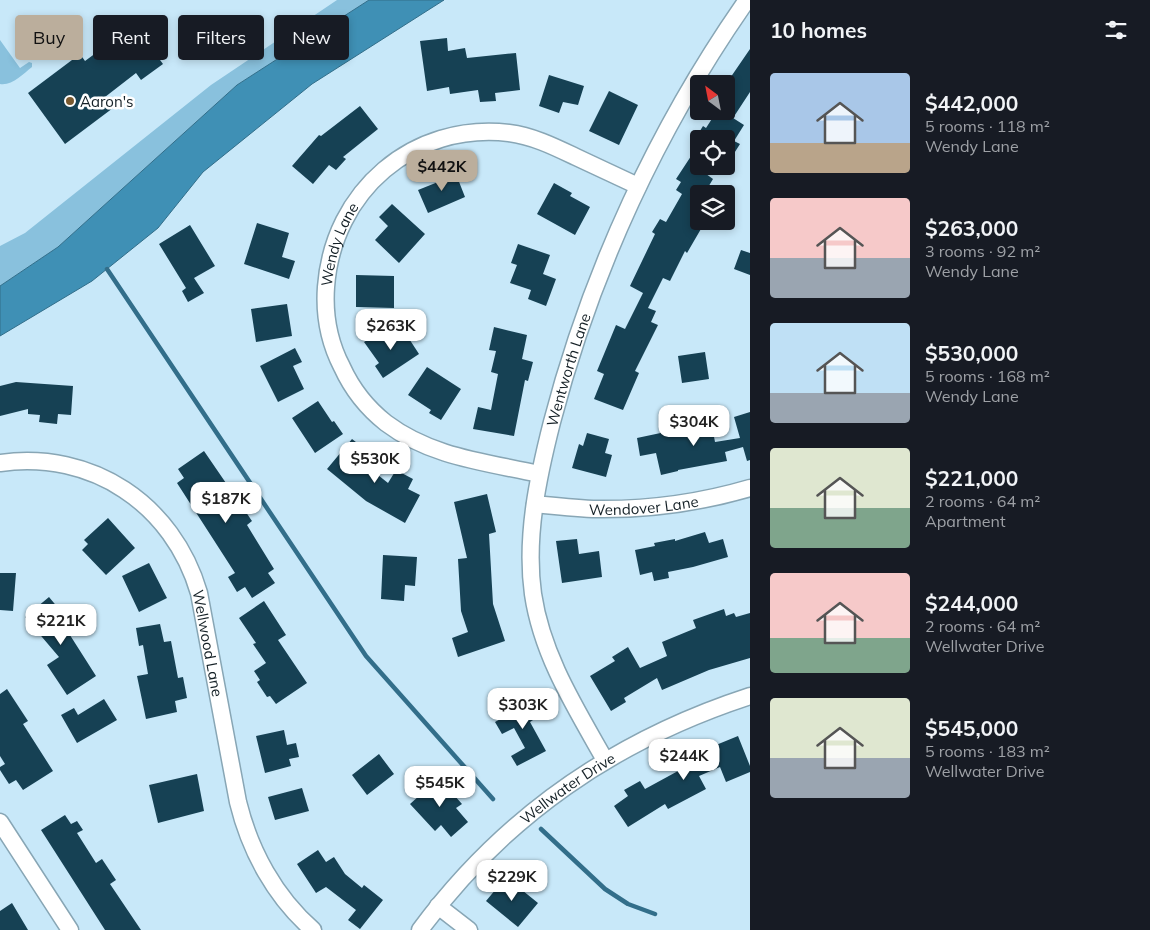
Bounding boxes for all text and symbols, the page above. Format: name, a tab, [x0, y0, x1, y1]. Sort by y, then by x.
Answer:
chip: Buy	[15, 15, 83, 60]
chip: Rent	[93, 15, 168, 60]
chip: Filters	[178, 15, 264, 60]
chip: New	[274, 15, 349, 60]
icon: filters	[1102, 16, 1130, 44]
text: 10 homes	[770, 17, 867, 43]
north arrow	[690, 75, 735, 120]
map controls	[690, 75, 735, 230]
text: $442,000	[925, 90, 1018, 116]
place label: Aaron's	[80, 92, 133, 111]
icon: home	[810, 93, 870, 153]
marker: Aaron's	[64, 95, 76, 107]
text: 5 rooms · 118 m²	[925, 116, 1050, 136]
button: locate	[690, 130, 735, 175]
text: Wendy Lane	[925, 136, 1019, 156]
pin: $442K	[407, 150, 477, 192]
text: $442K	[417, 156, 467, 176]
button: layers	[690, 185, 735, 230]
street label: Wendy Lane	[316, 199, 362, 287]
text: $263,000	[925, 215, 1018, 241]
icon: home	[810, 218, 870, 278]
text: 3 rooms · 92 m²	[925, 241, 1040, 261]
text: Wendy Lane	[925, 261, 1019, 281]
pin: $263K	[356, 308, 426, 351]
street label: Wentworth Lane	[542, 310, 594, 428]
text: $263K	[366, 315, 416, 335]
text: $530,000	[925, 340, 1018, 366]
icon: home	[810, 343, 870, 403]
text: 5 rooms · 168 m²	[925, 366, 1050, 386]
text: Wendy Lane	[925, 386, 1019, 406]
pin: $304K	[659, 404, 729, 447]
text: $304K	[669, 411, 719, 431]
pin: $530K	[340, 442, 410, 484]
text: $530K	[350, 448, 400, 468]
text: $221,000	[925, 465, 1018, 491]
icon: home	[810, 468, 870, 528]
pin: $187K	[191, 482, 261, 524]
text: $187K	[201, 488, 251, 508]
street label: Wendover Lane	[589, 491, 700, 519]
text: 2 rooms · 64 m²	[925, 491, 1040, 511]
text: Apartment	[925, 511, 1006, 531]
street label: Wellwood Lane	[189, 588, 228, 698]
text: $244,000	[925, 590, 1018, 616]
icon: home	[810, 593, 870, 653]
pin: $221K	[26, 604, 96, 646]
text: $221K	[36, 610, 86, 630]
text: 2 rooms · 64 m²	[925, 616, 1040, 636]
text: Wellwater Drive	[925, 636, 1044, 656]
pin: $303K	[488, 688, 558, 730]
text: $303K	[498, 694, 548, 714]
text: $545,000	[925, 715, 1018, 741]
icon: home	[810, 718, 870, 778]
pin: $244K	[649, 738, 719, 781]
text: 5 rooms · 183 m²	[925, 741, 1050, 761]
text: $244K	[659, 745, 709, 765]
street label: Wellwater Drive	[516, 748, 618, 828]
text: Wellwater Drive	[925, 761, 1044, 781]
pin: $545K	[405, 766, 475, 808]
text: $545K	[415, 772, 465, 792]
pin: $229K	[477, 860, 547, 902]
text: $229K	[487, 866, 537, 886]

